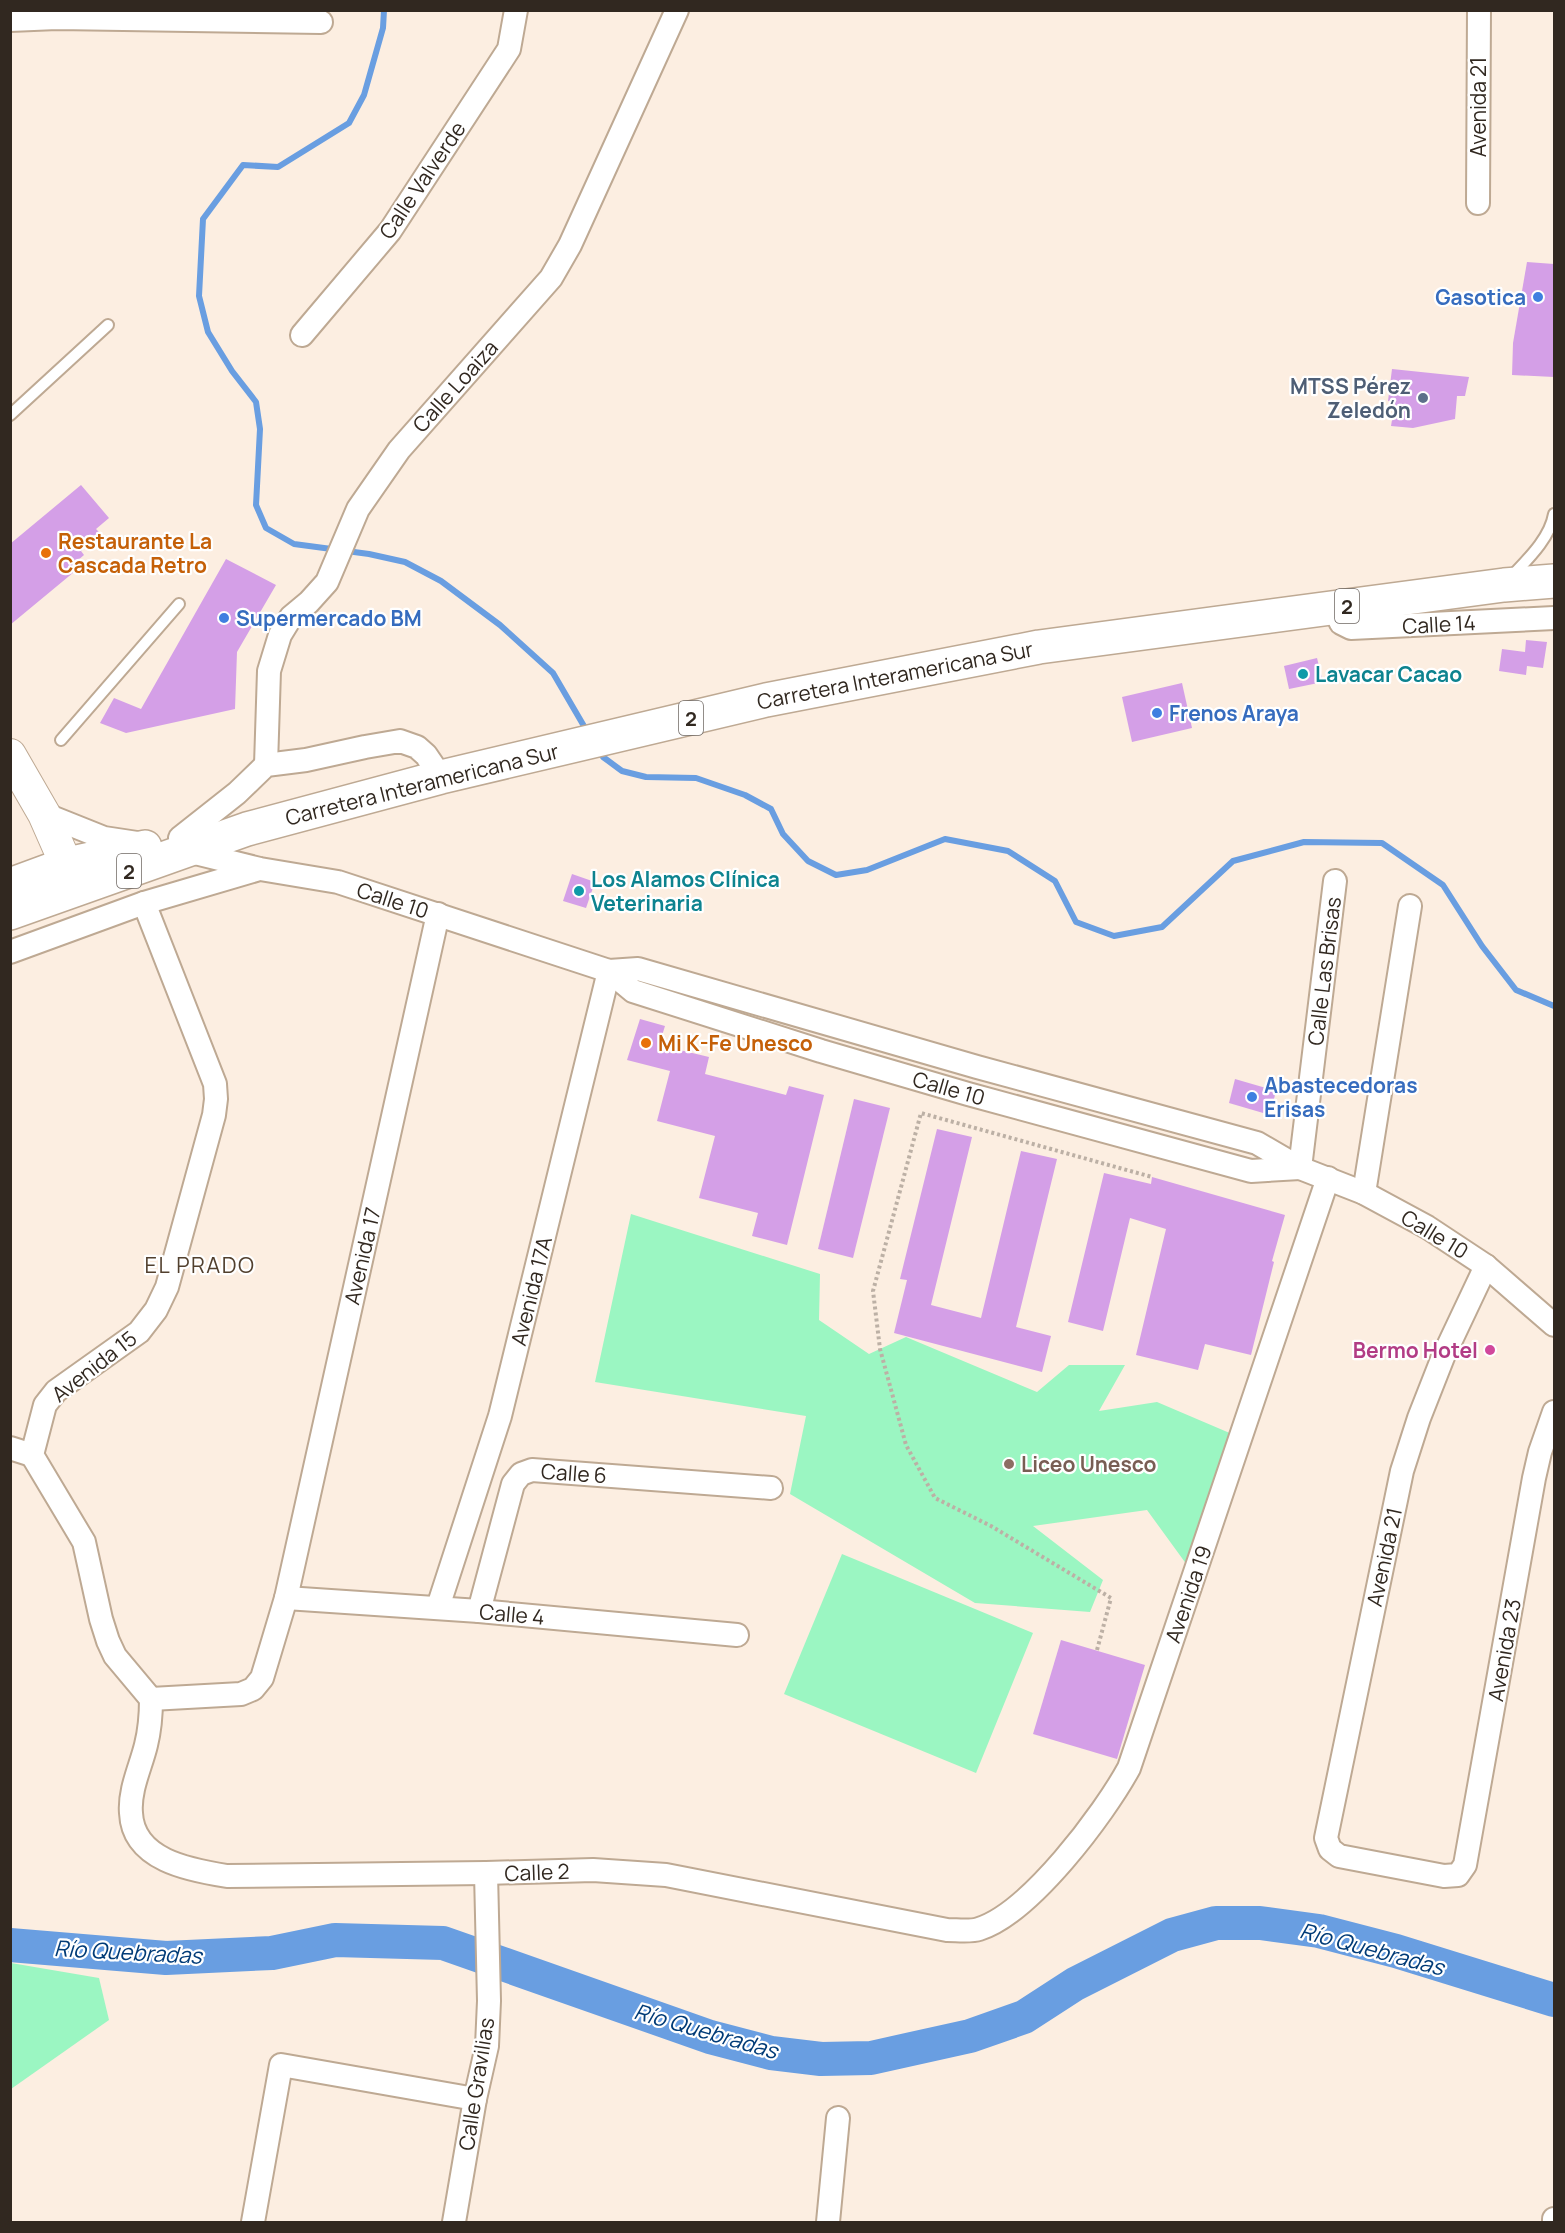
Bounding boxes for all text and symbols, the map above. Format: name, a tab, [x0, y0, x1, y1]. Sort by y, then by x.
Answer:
street label: Avenida 21	[1464, 57, 1492, 157]
street label: Calle Valverde	[372, 116, 472, 244]
place label: Gasotica	[1435, 283, 1526, 311]
marker: Gasotica	[1531, 290, 1545, 304]
street label: Calle Loaiza	[406, 334, 504, 438]
place label: MTSS Pérez Zeledón	[1290, 372, 1411, 424]
marker: MTSS Pérez Zeledón	[1416, 391, 1430, 405]
place label: Restaurante La Cascada Retro	[58, 527, 212, 579]
marker: Restaurante La Cascada Retro	[39, 546, 53, 560]
road number: 2	[1335, 589, 1359, 623]
place label: Supermercado BM	[236, 604, 422, 632]
street label: Calle 14	[1402, 608, 1476, 640]
marker: Supermercado BM	[217, 611, 231, 625]
street label: Carretera Interamericana Sur	[755, 634, 1036, 716]
place label: Lavacar Cacao	[1315, 660, 1462, 688]
marker: Lavacar Cacao	[1296, 667, 1310, 681]
place label: Frenos Araya	[1169, 699, 1299, 727]
road number: 2	[679, 701, 703, 735]
marker: Frenos Araya	[1150, 706, 1164, 720]
street label: Carretera Interamericana Sur	[282, 736, 562, 832]
road number: 2	[117, 854, 141, 888]
place label: Los Alamos Clínica Veterinaria	[591, 865, 780, 917]
street label: Calle 10	[353, 875, 433, 925]
marker: Los Alamos Clínica Veterinaria	[572, 884, 586, 898]
street label: Calle Las Brisas	[1301, 895, 1347, 1047]
place label: Mi K-Fe Unesco	[658, 1029, 813, 1057]
marker: Mi K-Fe Unesco	[639, 1036, 653, 1050]
street label: Calle 10	[910, 1064, 988, 1112]
place label: Abastecedoras Erisas	[1264, 1071, 1418, 1123]
marker: Abastecedoras Erisas	[1245, 1090, 1259, 1104]
street label: Calle 10	[1396, 1203, 1474, 1265]
street label: Avenida 17	[337, 1205, 387, 1307]
street label: Avenida 17A	[504, 1233, 558, 1349]
district label: EL PRADO	[145, 1250, 255, 1280]
street label: Avenida 15	[46, 1324, 142, 1408]
place label: Bermo Hotel	[1353, 1336, 1478, 1364]
marker: Bermo Hotel	[1483, 1343, 1497, 1357]
place label: Liceo Unesco	[1021, 1450, 1157, 1478]
street label: Calle 6	[540, 1457, 608, 1489]
marker: Liceo Unesco	[1002, 1457, 1016, 1471]
street label: Avenida 21	[1360, 1505, 1408, 1609]
street label: Avenida 19	[1158, 1541, 1218, 1647]
street label: Avenida 23	[1481, 1596, 1527, 1704]
street label: Calle 4	[478, 1597, 546, 1631]
street label: Calle 2	[504, 1857, 570, 1887]
water label: Río Quebradas	[1297, 1915, 1449, 1983]
water label: Río Quebradas	[53, 1933, 204, 1971]
water label: Río Quebradas	[631, 1996, 783, 2066]
street label: Calle Gravilias	[452, 2016, 500, 2152]

